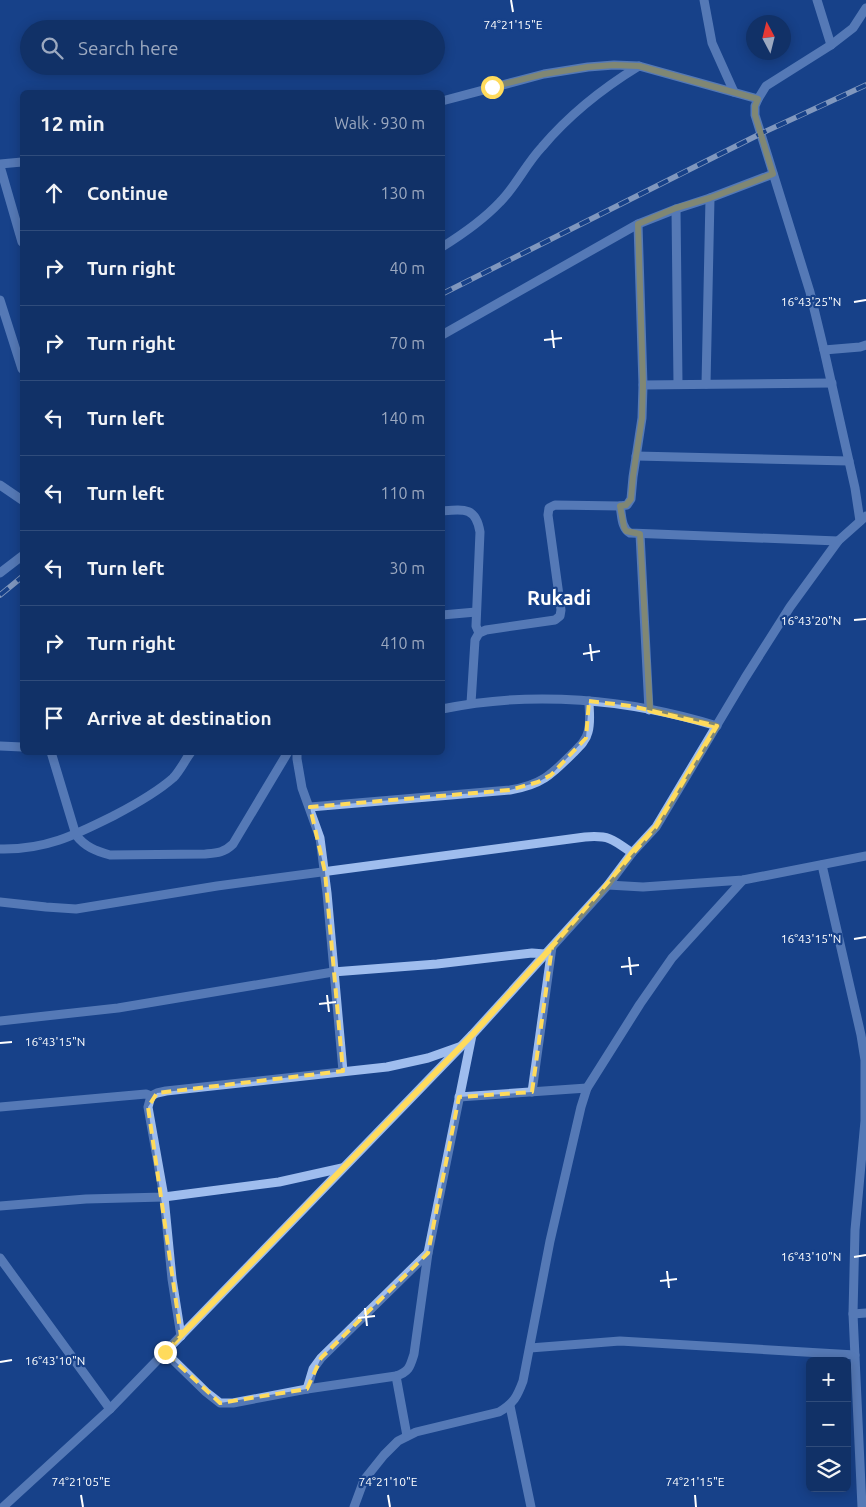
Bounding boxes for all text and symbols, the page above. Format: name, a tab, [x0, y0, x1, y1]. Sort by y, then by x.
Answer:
north arrow	[746, 15, 791, 60]
text: 74°21'15"E	[484, 18, 543, 31]
search box	[20, 20, 445, 75]
icon: search	[38, 34, 66, 62]
text: Search here	[78, 37, 178, 59]
route start	[481, 76, 504, 99]
text: 12 min	[40, 111, 105, 135]
text: Walk · 930 m	[334, 114, 425, 132]
icon: ahead	[40, 179, 68, 207]
text: Continue	[87, 182, 168, 204]
text: 130 m	[380, 184, 425, 202]
icon: right	[40, 254, 68, 282]
text: Turn right	[87, 257, 175, 279]
text: 40 m	[389, 259, 425, 277]
text: 16°43'25"N	[781, 295, 841, 308]
icon: right	[40, 329, 68, 357]
text: Turn right	[87, 332, 175, 354]
text: 70 m	[389, 334, 425, 352]
icon: left	[40, 404, 68, 432]
text: Turn left	[87, 407, 165, 429]
text: 140 m	[380, 409, 425, 427]
icon: left	[40, 479, 68, 507]
text: Turn left	[87, 482, 165, 504]
text: 110 m	[380, 484, 425, 502]
icon: left	[40, 554, 68, 582]
text: Turn left	[87, 557, 165, 579]
text: 30 m	[389, 559, 425, 577]
district label: Rukadi	[527, 586, 591, 609]
text: 16°43'20"N	[781, 614, 841, 627]
icon: right	[40, 629, 68, 657]
text: Turn right	[87, 632, 175, 654]
text: 410 m	[380, 634, 425, 652]
icon: arrive	[40, 704, 68, 732]
text: Arrive at destination	[87, 707, 272, 729]
text: 16°43'15"N	[781, 932, 841, 945]
text: 16°43'15"N	[25, 1035, 85, 1048]
text: 16°43'10"N	[781, 1250, 841, 1263]
route end	[154, 1341, 177, 1364]
text: 16°43'10"N	[25, 1354, 85, 1367]
map controls	[806, 1357, 851, 1492]
button: +	[806, 1357, 851, 1402]
button: −	[806, 1402, 851, 1447]
button: layers	[806, 1447, 851, 1492]
text: 74°21'05"E	[52, 1475, 111, 1488]
text: 74°21'10"E	[359, 1475, 418, 1488]
text: 74°21'15"E	[666, 1475, 725, 1488]

